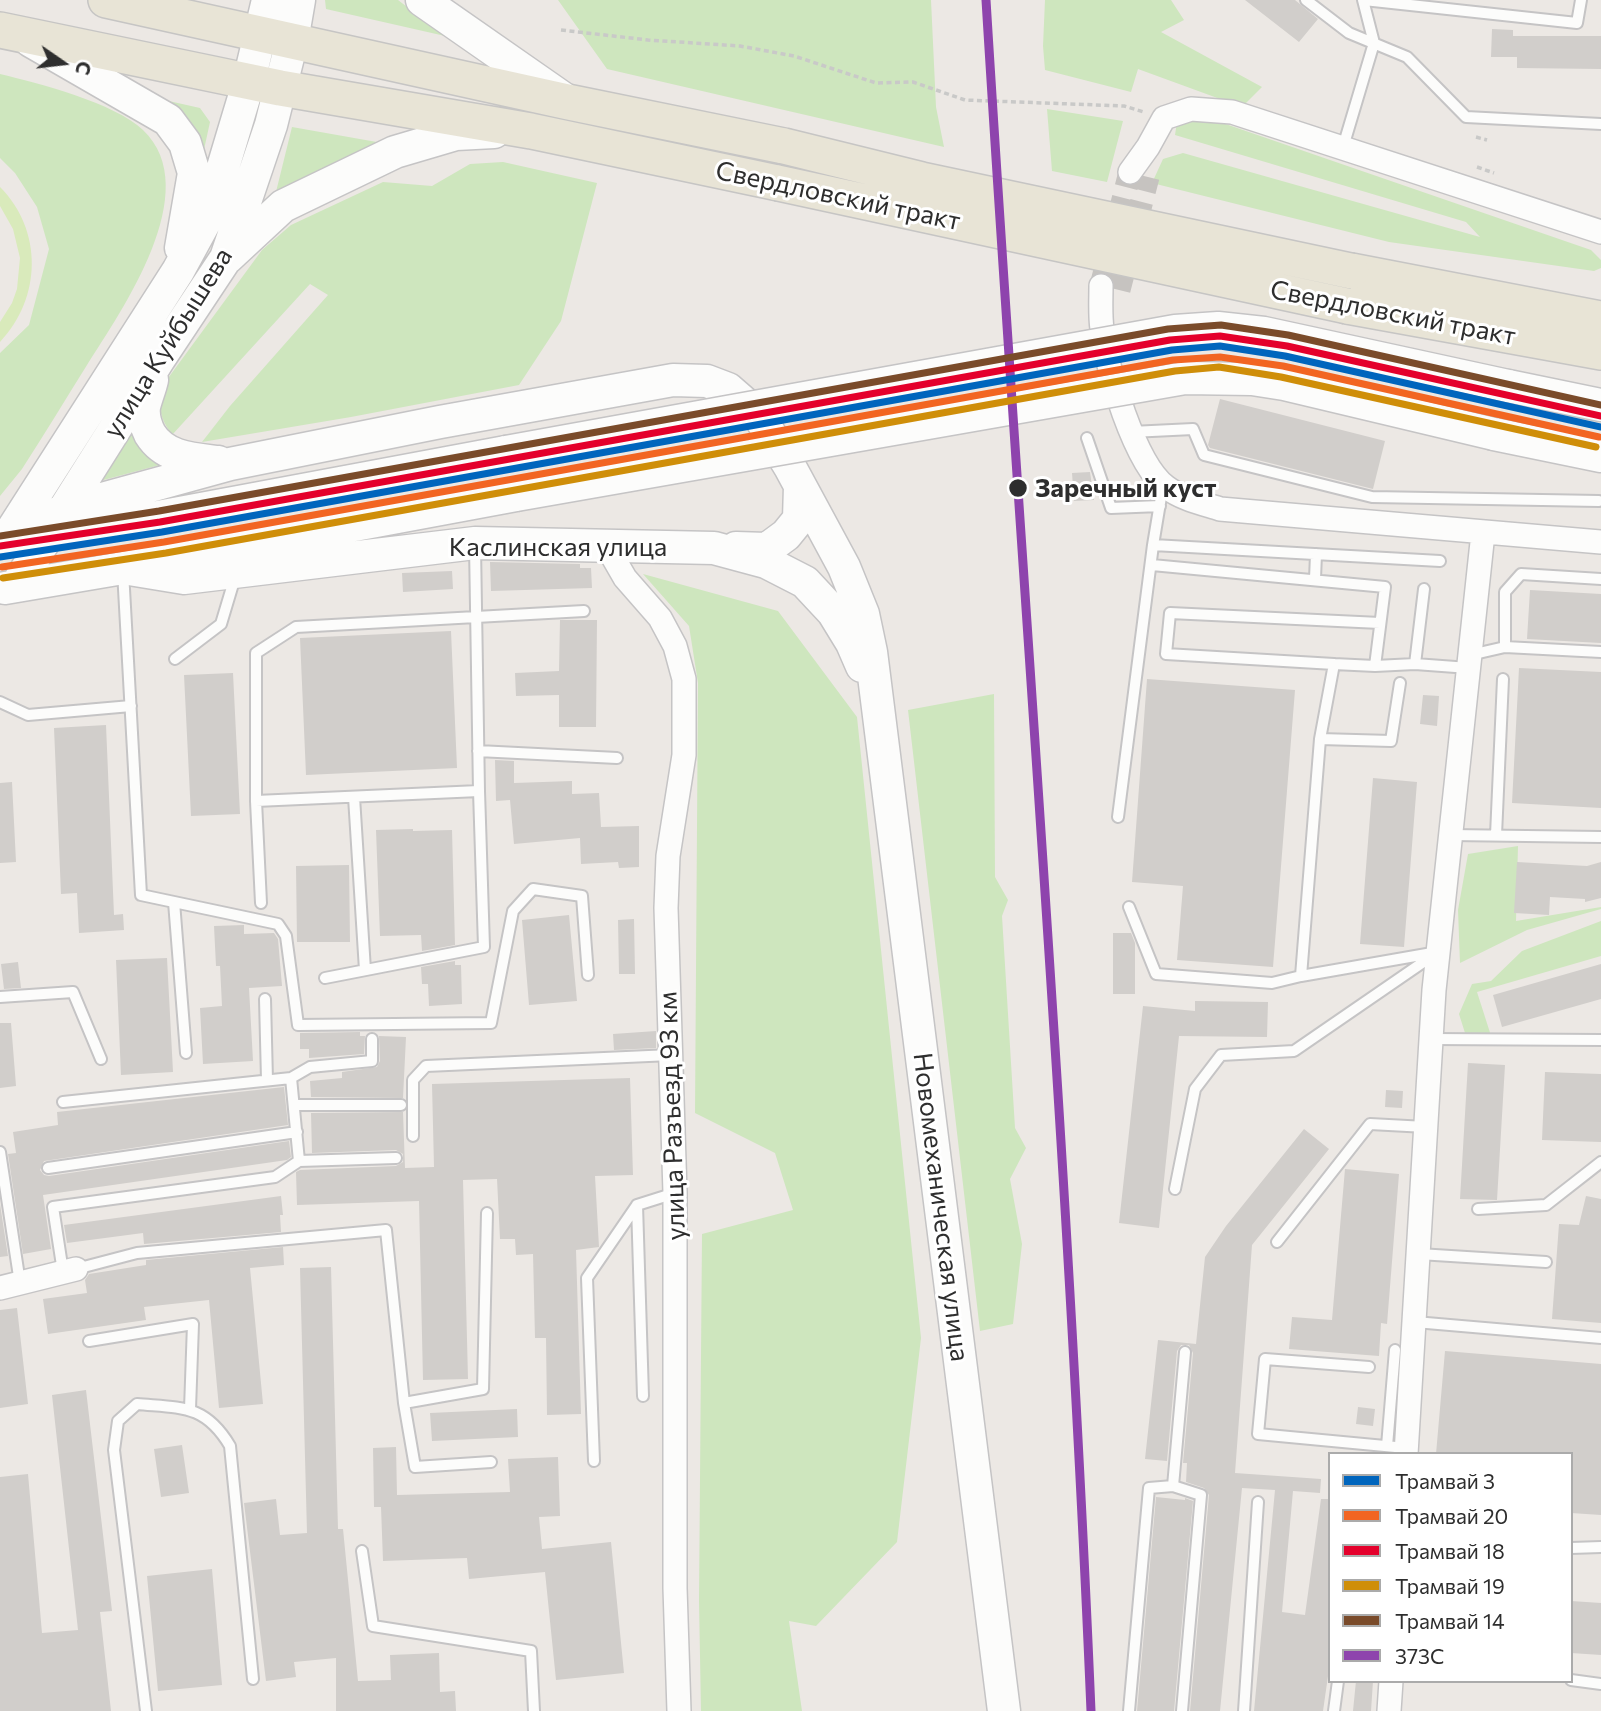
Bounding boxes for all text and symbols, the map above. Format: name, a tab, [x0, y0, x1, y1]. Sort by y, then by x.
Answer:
north arrow	[28, 28, 98, 98]
text: С	[71, 59, 97, 77]
street label: Свердловский тракт	[713, 155, 963, 237]
street label: улица Куйбышева	[97, 242, 239, 444]
street label: Свердловский тракт	[1268, 274, 1518, 352]
place label: Заречный куст	[1035, 472, 1216, 504]
marker: Заречный куст	[1007, 477, 1029, 499]
street label: Каслинская улица	[449, 531, 667, 563]
street label: улица Разъезд 93 км	[652, 991, 692, 1241]
street label: Новомеханическая улица	[907, 1051, 975, 1363]
legend	[1328, 1452, 1573, 1683]
text: Трамвай 3	[1395, 1468, 1495, 1493]
text: Трамвай 20	[1395, 1503, 1508, 1528]
text: Трамвай 18	[1395, 1538, 1505, 1563]
text: Трамвай 19	[1395, 1573, 1505, 1598]
text: Трамвай 14	[1395, 1608, 1505, 1633]
text: 373C	[1395, 1643, 1444, 1668]

